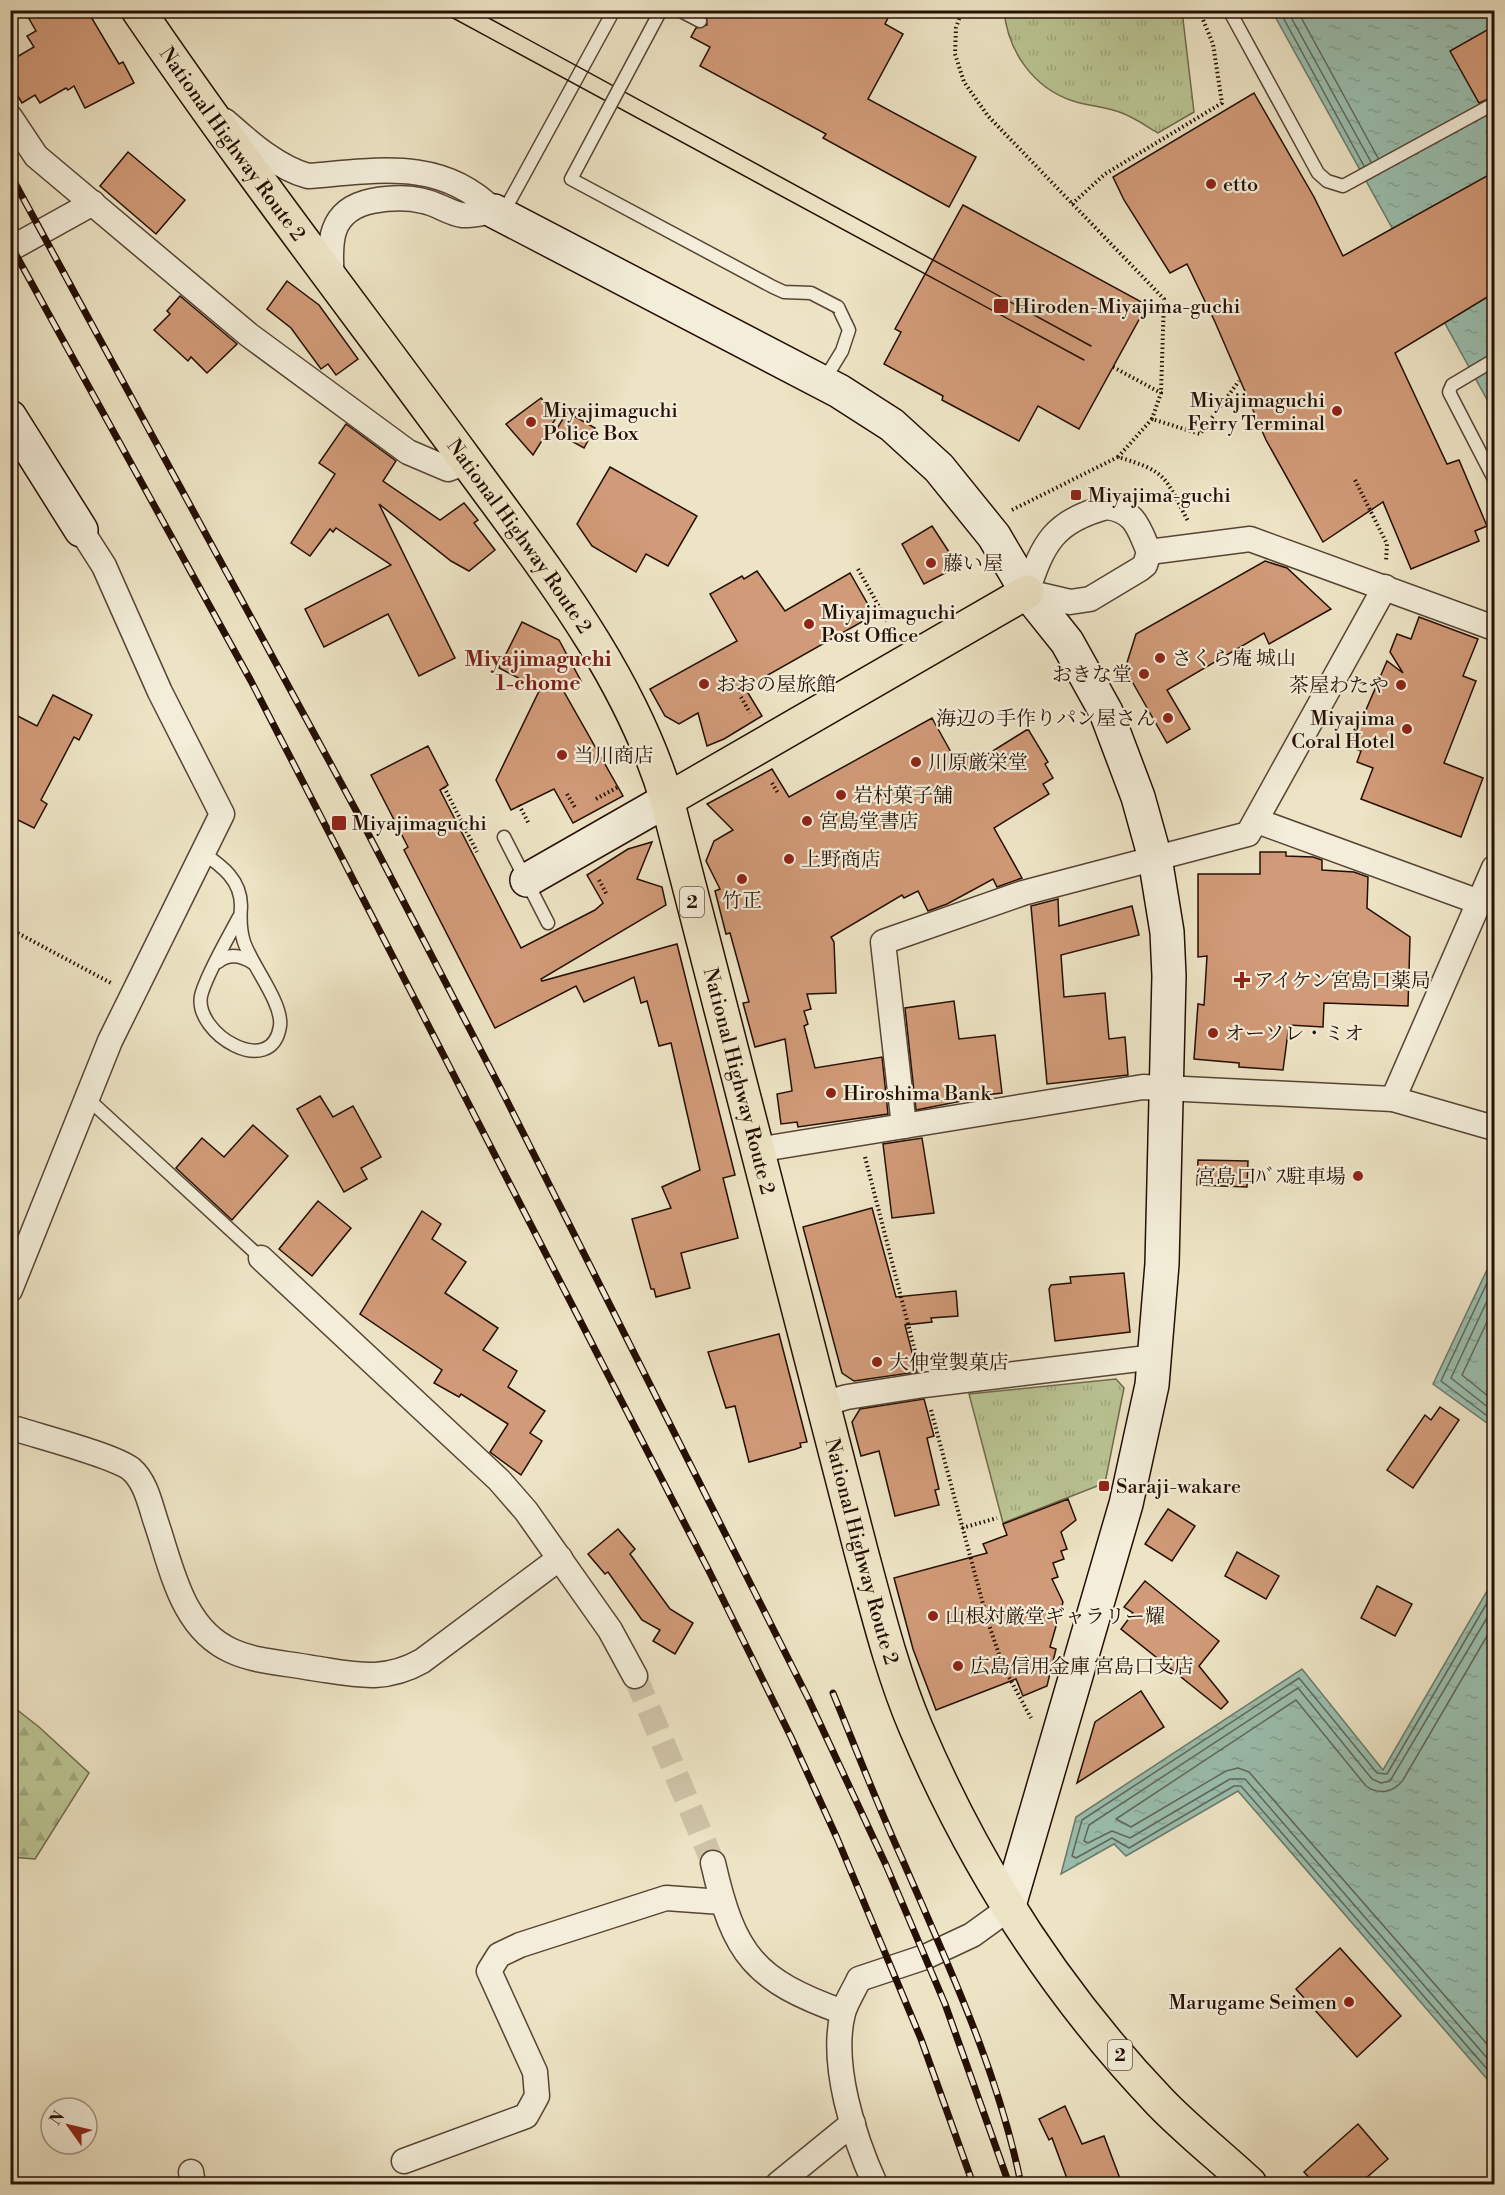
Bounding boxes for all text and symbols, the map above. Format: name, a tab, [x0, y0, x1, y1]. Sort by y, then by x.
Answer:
street label: National Highway Route 2	[153, 43, 310, 247]
place label: etto	[1223, 173, 1258, 198]
marker: etto	[1204, 177, 1218, 191]
place label: Hiroden-Miyajima-guchi	[1014, 295, 1241, 320]
marker: Hiroden-Miyajima-guchi	[992, 297, 1010, 315]
place label: Miyajimaguchi Ferry Terminal	[1187, 389, 1325, 437]
place label: Miyajimaguchi Police Box	[543, 399, 678, 447]
marker: Miyajimaguchi Ferry Terminal	[1330, 404, 1344, 418]
marker: Miyajimaguchi Police Box	[524, 415, 538, 429]
street label: National Highway Route 2	[441, 435, 596, 639]
place label: Miyajima-guchi	[1088, 484, 1231, 509]
marker: Miyajima-guchi	[1069, 488, 1083, 502]
place label: 藤い屋	[943, 552, 1003, 577]
marker: 藤い屋	[924, 556, 938, 570]
place label: Miyajimaguchi Post Office	[821, 601, 956, 649]
marker: Miyajimaguchi Post Office	[802, 617, 816, 631]
district label: Miyajimaguchi 1-chome	[465, 647, 612, 697]
place label: さくら庵 城山	[1172, 647, 1296, 672]
marker: さくら庵 城山	[1153, 651, 1167, 665]
place label: おきな堂	[1052, 663, 1132, 688]
marker: おきな堂	[1137, 667, 1151, 681]
place label: おおの屋旅館	[716, 673, 836, 698]
place label: 茶屋わたや	[1289, 674, 1389, 699]
marker: おおの屋旅館	[697, 677, 711, 691]
marker: 茶屋わたや	[1394, 678, 1408, 692]
place label: 海辺の手作りパン屋さん	[936, 707, 1156, 732]
place label: Miyajima Coral Hotel	[1291, 707, 1396, 755]
marker: 海辺の手作りパン屋さん	[1161, 711, 1175, 725]
marker: Miyajima Coral Hotel	[1400, 722, 1414, 736]
place label: 当川商店	[574, 744, 654, 769]
marker: 当川商店	[555, 748, 569, 762]
place label: 川原厳栄堂	[928, 751, 1028, 776]
marker: 川原厳栄堂	[909, 755, 923, 769]
place label: 岩村菓子舗	[853, 784, 953, 809]
marker: 岩村菓子舗	[834, 788, 848, 802]
place label: 宮島堂書店	[819, 810, 919, 835]
place label: Miyajimaguchi	[352, 812, 487, 837]
marker: Miyajimaguchi	[330, 814, 348, 832]
marker: 宮島堂書店	[800, 814, 814, 828]
place label: 上野商店	[801, 848, 881, 873]
marker: 上野商店	[782, 852, 796, 866]
marker: 竹正	[735, 872, 749, 886]
road number: 2	[680, 887, 704, 917]
place label: 竹正	[722, 889, 762, 914]
street label: National Highway Route 2	[697, 965, 779, 1197]
place label: アイケン宮島口薬局	[1254, 969, 1431, 994]
marker: アイケン宮島口薬局	[1235, 973, 1249, 987]
place label: オーソレ・ミオ	[1225, 1022, 1364, 1047]
marker: オーソレ・ミオ	[1206, 1026, 1220, 1040]
place label: Hiroshima Bank	[843, 1082, 992, 1107]
marker: Hiroshima Bank	[824, 1086, 838, 1100]
place label: 宮島口ﾊﾞｽ駐車場	[1196, 1165, 1346, 1190]
marker: 宮島口ﾊﾞｽ駐車場	[1351, 1169, 1365, 1183]
place label: 大伸堂製菓店	[889, 1351, 1009, 1376]
marker: 大伸堂製菓店	[870, 1355, 884, 1369]
street label: National Highway Route 2	[818, 1436, 903, 1668]
place label: Saraji-wakare	[1116, 1475, 1241, 1500]
marker: Saraji-wakare	[1097, 1479, 1111, 1493]
place label: 山根対厳堂ギャラリー耀	[945, 1605, 1165, 1630]
marker: 山根対厳堂ギャラリー耀	[926, 1609, 940, 1623]
place label: 広島信用金庫 宮島口支店	[970, 1655, 1194, 1680]
marker: 広島信用金庫 宮島口支店	[951, 1659, 965, 1673]
place label: Marugame Seimen	[1169, 1991, 1337, 2016]
marker: Marugame Seimen	[1342, 1995, 1356, 2009]
road number: 2	[1108, 2040, 1132, 2070]
north arrow	[39, 2096, 99, 2156]
text: N	[46, 2107, 69, 2129]

